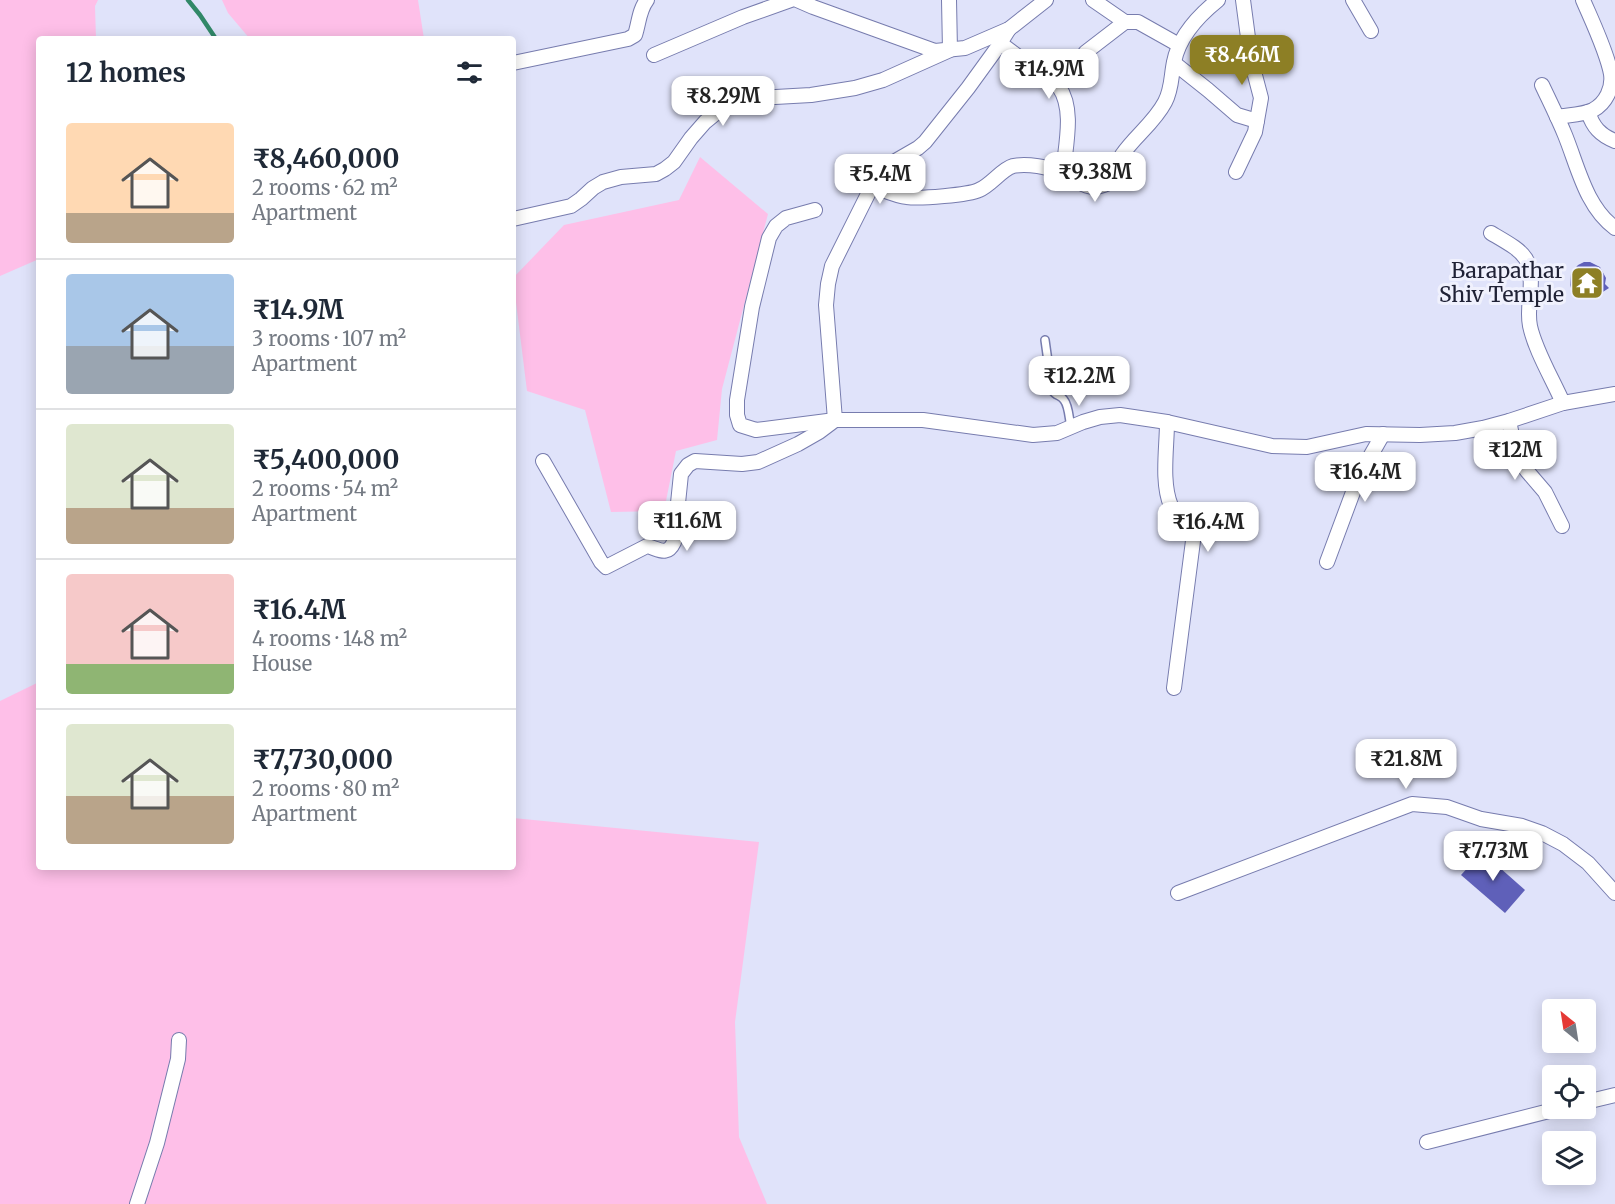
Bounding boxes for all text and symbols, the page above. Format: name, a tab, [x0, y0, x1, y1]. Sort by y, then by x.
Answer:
pin: ₹8.46M	[1193, 35, 1291, 86]
text: ₹8.46M	[1204, 42, 1280, 67]
pin: ₹14.9M	[1000, 49, 1098, 100]
text: 12 homes	[66, 56, 186, 89]
icon: filters	[453, 56, 486, 89]
text: ₹14.9M	[1014, 56, 1084, 81]
pin: ₹8.29M	[674, 76, 772, 127]
text: ₹8.29M	[685, 83, 761, 108]
text: ₹8,460,000	[252, 142, 399, 175]
icon: home	[114, 147, 186, 219]
pin: ₹9.38M	[1046, 152, 1144, 203]
pin: ₹5.4M	[838, 154, 922, 205]
text: ₹9.38M	[1058, 159, 1132, 184]
text: ₹5.4M	[849, 161, 911, 186]
text: 2 rooms · 62 m²	[252, 175, 398, 200]
text: Apartment	[252, 200, 357, 225]
place label: Barapathar Shiv Temple	[1439, 257, 1564, 308]
temple icon: Barapathar Shiv Temple	[1569, 265, 1605, 301]
text: ₹14.9M	[252, 293, 344, 326]
icon: home	[114, 298, 186, 370]
text: 3 rooms · 107 m²	[252, 326, 406, 351]
text: Apartment	[252, 351, 357, 376]
pin: ₹12.2M	[1030, 356, 1128, 407]
text: ₹12.2M	[1043, 363, 1115, 388]
pin: ₹12M	[1479, 430, 1551, 481]
text: ₹12M	[1488, 437, 1542, 462]
text: ₹5,400,000	[252, 443, 399, 476]
icon: home	[114, 448, 186, 520]
pin: ₹16.4M	[1316, 452, 1414, 503]
text: ₹16.4M	[1329, 459, 1401, 484]
text: 2 rooms · 54 m²	[252, 476, 398, 501]
text: Apartment	[252, 501, 357, 526]
pin: ₹11.6M	[638, 501, 736, 552]
pin: ₹16.4M	[1159, 502, 1257, 553]
text: ₹11.6M	[652, 508, 722, 533]
text: ₹16.4M	[1172, 509, 1244, 534]
text: ₹16.4M	[252, 593, 346, 626]
icon: home	[114, 598, 186, 670]
text: 4 rooms · 148 m²	[252, 626, 407, 651]
text: House	[252, 651, 312, 676]
pin: ₹21.8M	[1357, 739, 1455, 790]
text: ₹7,730,000	[252, 743, 393, 776]
text: ₹21.8M	[1370, 746, 1442, 771]
icon: home	[114, 748, 186, 820]
text: 2 rooms · 80 m²	[252, 776, 399, 801]
text: Apartment	[252, 801, 357, 826]
pin: ₹7.73M	[1444, 831, 1542, 882]
text: ₹7.73M	[1458, 838, 1528, 863]
north arrow	[1542, 999, 1596, 1053]
map controls	[1542, 999, 1596, 1185]
button: locate	[1542, 1065, 1596, 1119]
button: layers	[1542, 1131, 1596, 1185]

